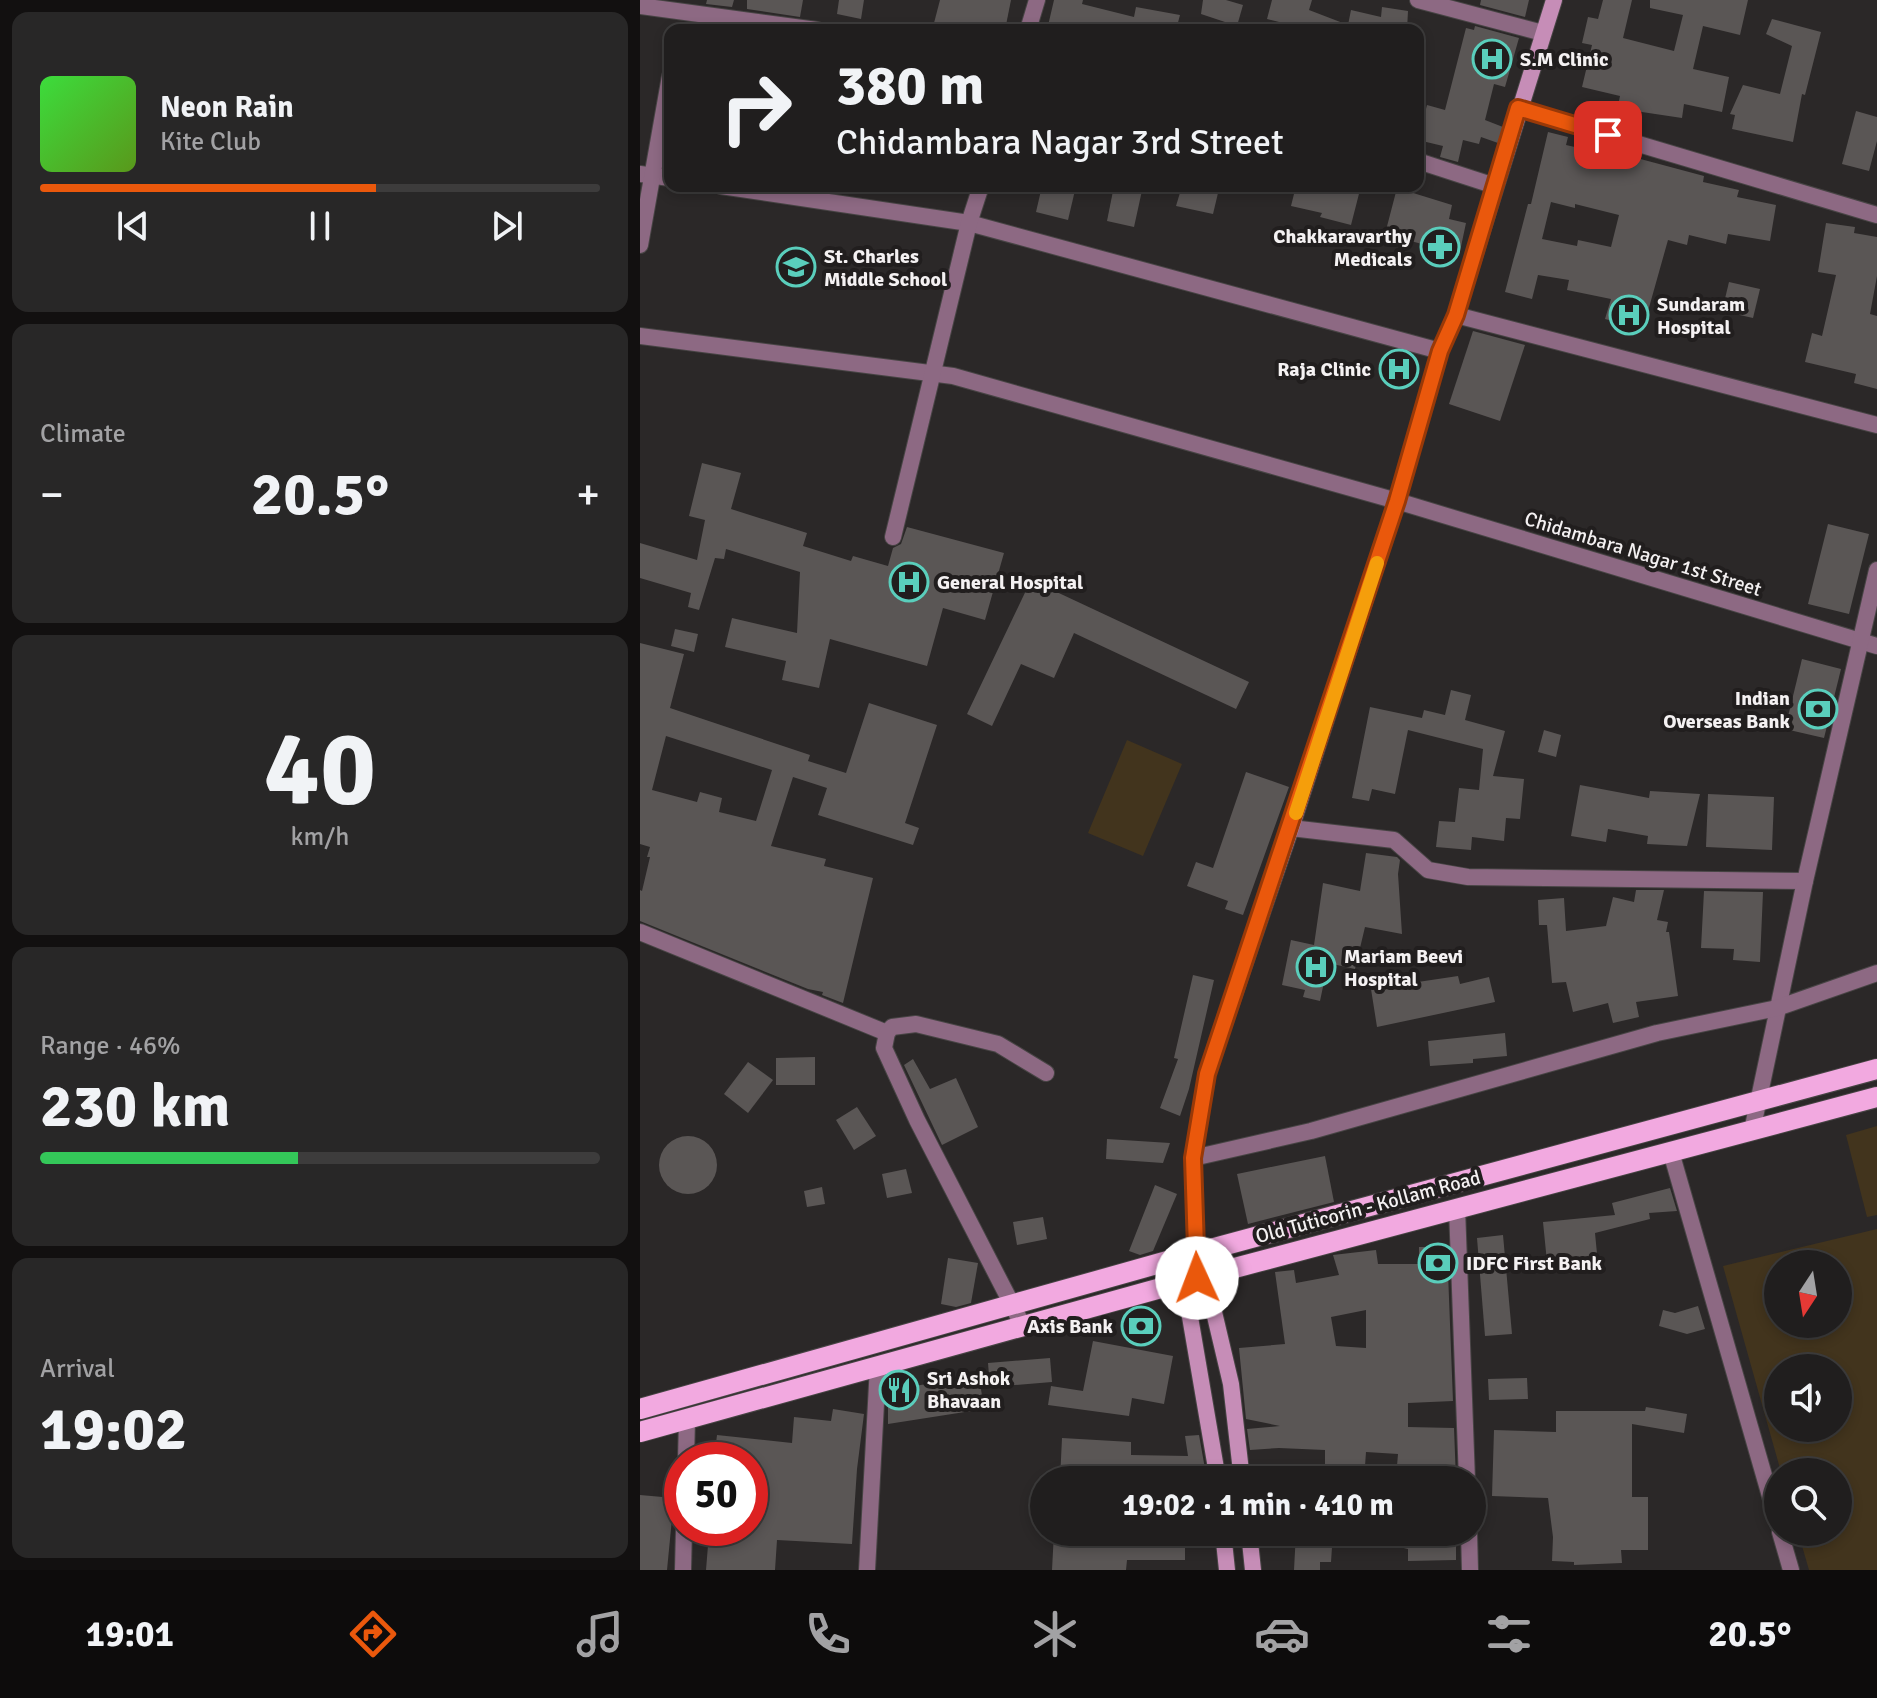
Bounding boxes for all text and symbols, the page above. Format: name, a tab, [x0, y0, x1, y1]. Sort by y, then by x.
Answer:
hospital icon: S.M Clinic	[1471, 38, 1513, 80]
place label: S.M Clinic	[1520, 47, 1608, 72]
text: 380 m	[836, 51, 984, 120]
icon: right	[704, 56, 808, 160]
text: Neon Rain	[160, 89, 294, 126]
pin	[1574, 101, 1642, 169]
icon: arrive	[1586, 113, 1630, 157]
text: Chidambara Nagar 3rd Street	[836, 120, 1284, 165]
text: Kite Club	[160, 126, 261, 158]
icon: previous	[111, 204, 155, 248]
icon: pause	[298, 204, 342, 248]
icon: next	[485, 204, 529, 248]
place label: Chakkaravarthy Medicals	[1273, 224, 1412, 272]
pharmacy icon: Chakkaravarthy Medicals	[1419, 226, 1461, 268]
place label: St. Charles Middle School	[824, 244, 947, 292]
school or university icon: St. Charles Middle School	[775, 246, 817, 288]
place label: Sundaram Hospital	[1657, 292, 1745, 340]
hospital icon: Sundaram Hospital	[1608, 294, 1650, 336]
hospital icon: Raja Clinic	[1378, 348, 1420, 390]
place label: Raja Clinic	[1277, 357, 1371, 382]
text: Climate	[40, 418, 126, 450]
text: 20.5°	[251, 458, 389, 532]
text: −	[40, 468, 64, 522]
text: +	[576, 468, 600, 522]
street label: Chidambara Nagar 1st Street	[1521, 506, 1765, 602]
hospital icon: General Hospital	[888, 561, 930, 603]
place label: General Hospital	[937, 570, 1083, 595]
place label: Indian Overseas Bank	[1663, 686, 1791, 734]
bank icon: Indian Overseas Bank	[1797, 688, 1839, 730]
text: 40	[264, 705, 376, 833]
text: km/h	[291, 821, 349, 853]
place label: Mariam Beevi Hospital	[1344, 944, 1463, 992]
hospital icon: Mariam Beevi Hospital	[1295, 946, 1337, 988]
text: Range · 46%	[40, 1030, 181, 1062]
text: 230 km	[40, 1070, 230, 1144]
street label: Old Tuticorin - Kollam Road	[1253, 1165, 1483, 1249]
position arrow	[1155, 1236, 1239, 1320]
bank icon: IDFC First Bank	[1417, 1242, 1459, 1284]
north arrow	[1764, 1250, 1852, 1338]
map controls	[1764, 1250, 1852, 1546]
place label: IDFC First Bank	[1466, 1251, 1603, 1276]
bank icon: Axis Bank	[1120, 1305, 1162, 1347]
place label: Axis Bank	[1027, 1314, 1114, 1339]
text: Arrival	[40, 1353, 115, 1385]
button: sound	[1764, 1354, 1852, 1442]
place label: Sri Ashok Bhavaan	[927, 1366, 1011, 1414]
restaurant icon: Sri Ashok Bhavaan	[878, 1369, 920, 1411]
text: 19:02	[40, 1393, 187, 1467]
speed limit sign: 50	[664, 1442, 768, 1546]
button: search	[1764, 1458, 1852, 1546]
text: 19:02 · 1 min · 410 m	[1122, 1487, 1394, 1524]
icon: directions	[345, 1606, 401, 1662]
icon: music	[572, 1606, 628, 1662]
icon: phone	[800, 1606, 856, 1662]
icon: climate	[1027, 1606, 1083, 1662]
icon: car	[1254, 1606, 1310, 1662]
icon: filters	[1481, 1606, 1537, 1662]
text: 19:01	[86, 1612, 174, 1657]
text: 20.5°	[1708, 1612, 1791, 1657]

